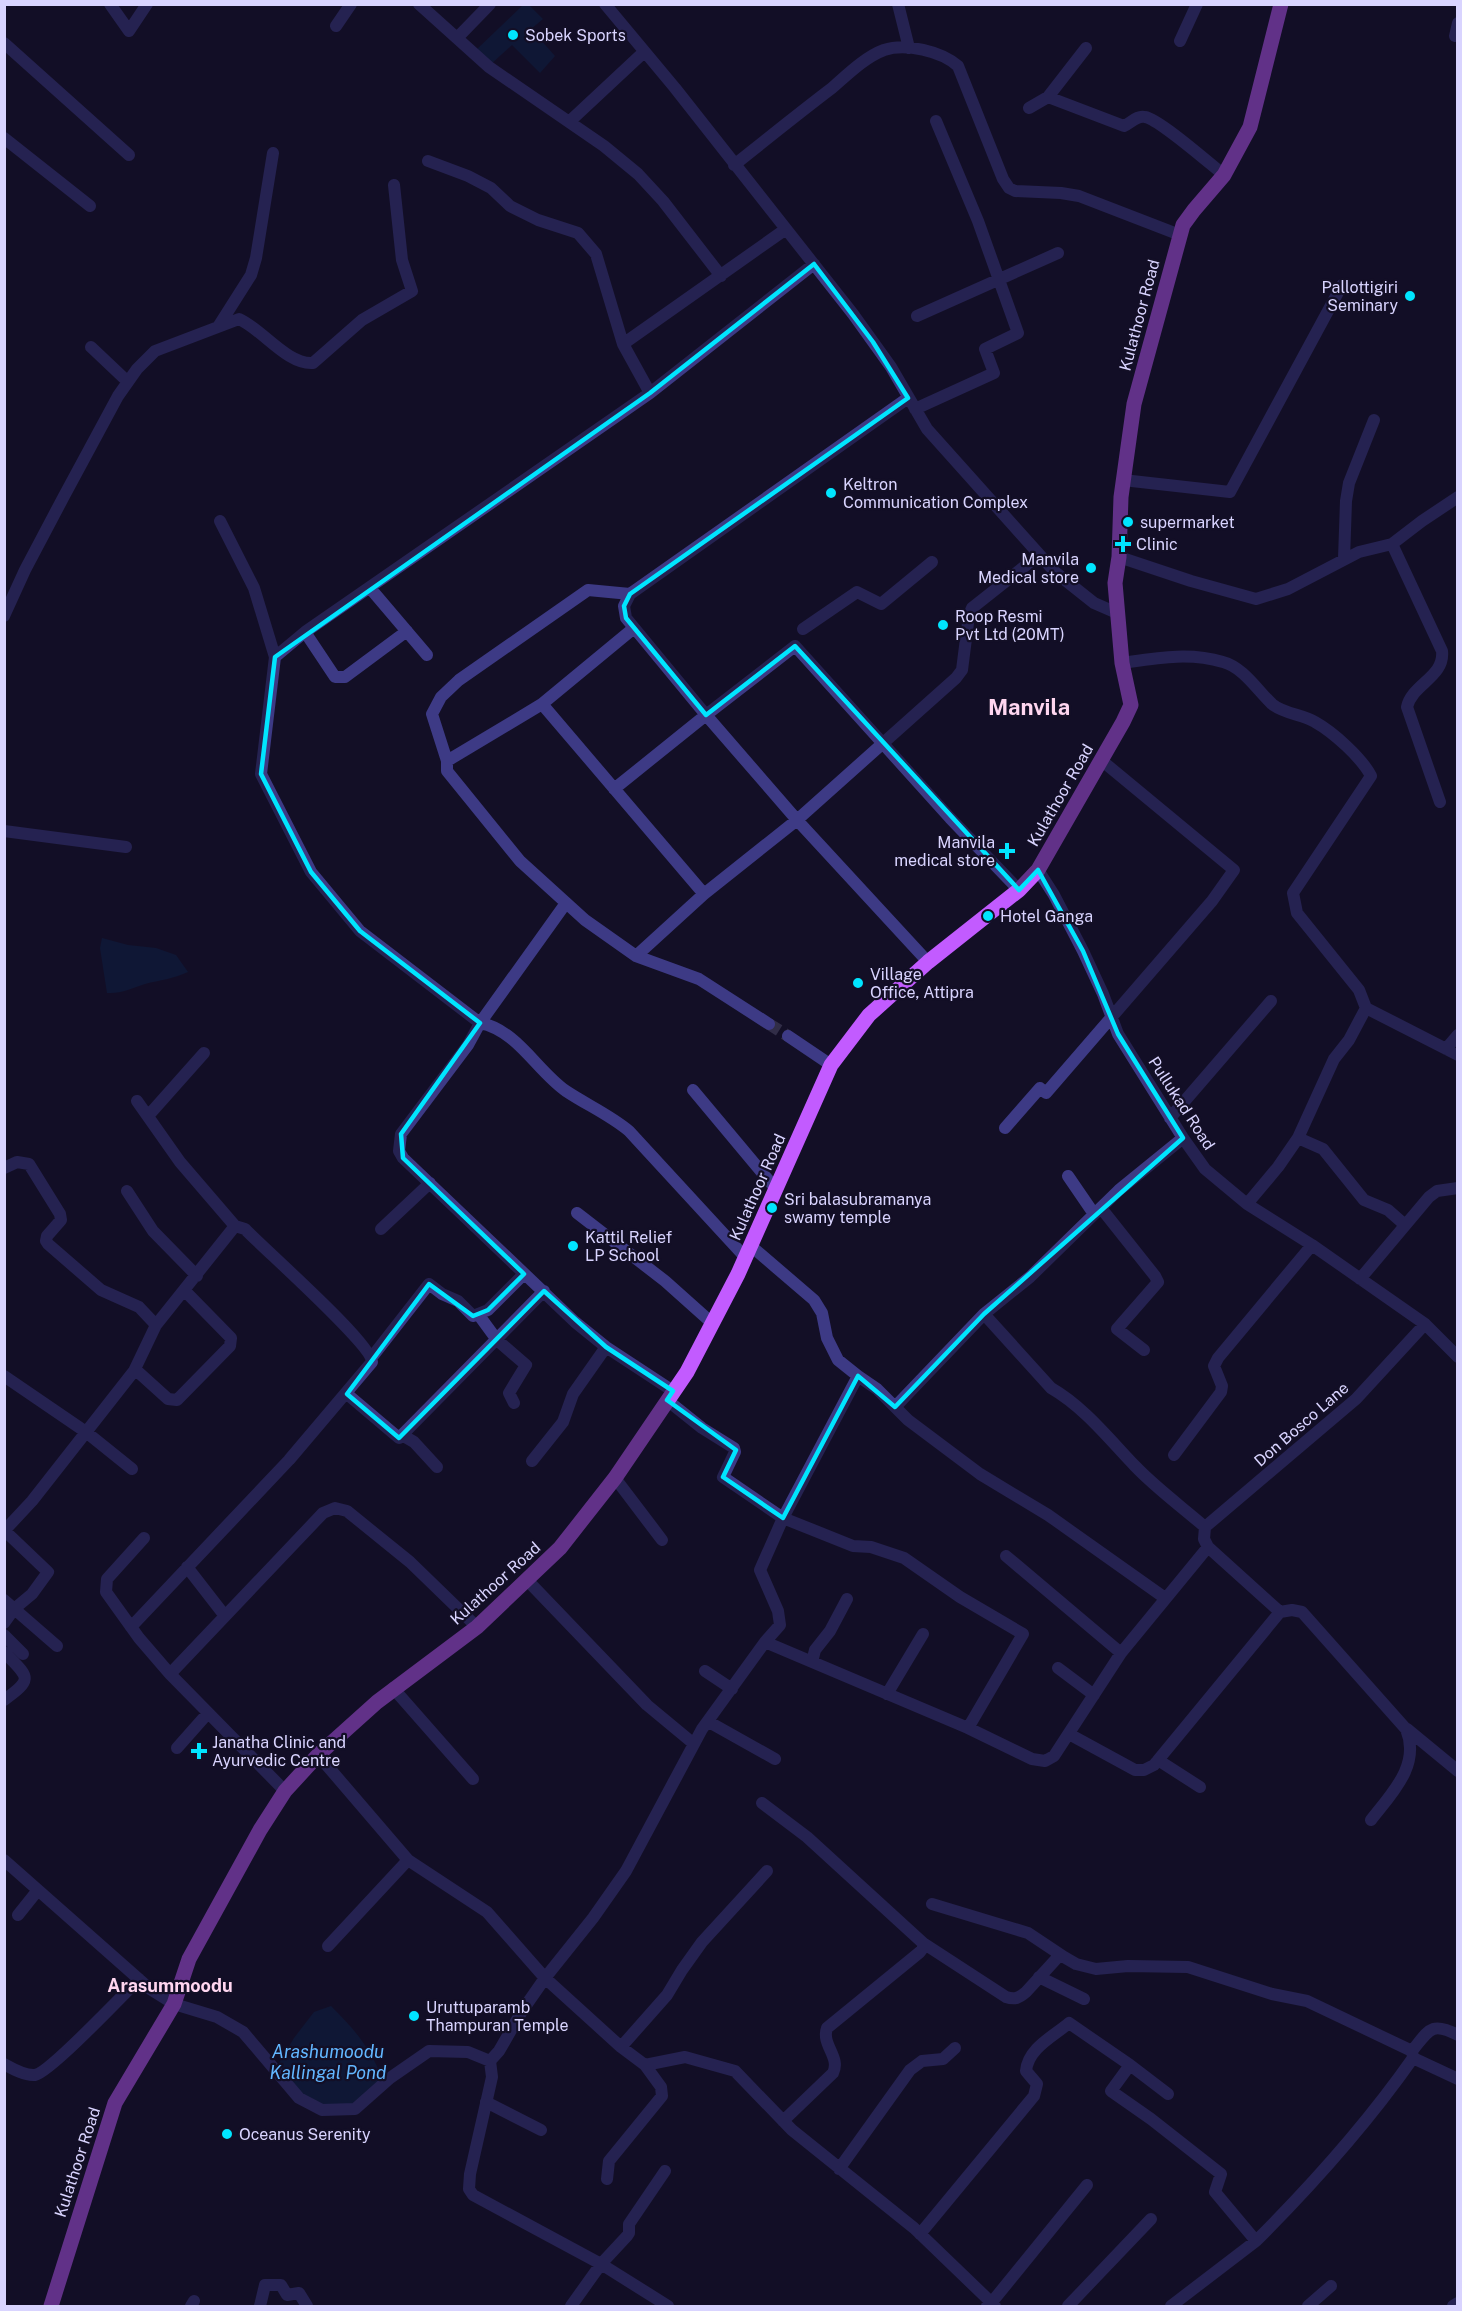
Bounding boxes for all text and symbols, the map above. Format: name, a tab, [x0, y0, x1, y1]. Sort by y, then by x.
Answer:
place label: Sobek Sports	[525, 26, 626, 45]
marker: Sobek Sports	[506, 28, 520, 42]
street label: Kulathoor Road	[1115, 257, 1163, 373]
place label: Pallottigiri Seminary	[1322, 278, 1398, 315]
marker: Pallottigiri Seminary	[1403, 289, 1417, 303]
place label: Keltron Communication Complex	[843, 475, 1028, 512]
marker: Keltron Communication Complex	[824, 486, 838, 500]
place label: supermarket	[1140, 513, 1235, 532]
marker: supermarket	[1121, 515, 1135, 529]
marker: Clinic	[1114, 535, 1132, 553]
place label: Clinic	[1136, 535, 1178, 554]
place label: Manvila Medical store	[978, 550, 1079, 587]
marker: Manvila Medical store	[1084, 561, 1098, 575]
place label: Roop Resmi Pvt Ltd (20MT)	[955, 607, 1065, 644]
marker: Roop Resmi Pvt Ltd (20MT)	[936, 618, 950, 632]
district label: Manvila	[988, 694, 1070, 720]
street label: Kulathoor Road	[1024, 741, 1097, 850]
place label: Manvila medical store	[894, 833, 995, 870]
marker: Manvila medical store	[1000, 844, 1014, 858]
place label: Hotel Ganga	[1000, 907, 1093, 926]
marker: Hotel Ganga	[981, 909, 995, 923]
place label: Village Office, Attipra	[870, 965, 974, 1002]
marker: Village Office, Attipra	[851, 976, 865, 990]
street label: Pullukad Road	[1144, 1053, 1219, 1153]
street label: Kulathoor Road	[725, 1131, 789, 1243]
place label: Sri balasubramanya swamy temple	[784, 1190, 931, 1227]
marker: Sri balasubramanya swamy temple	[765, 1201, 779, 1215]
place label: Kattil Relief LP School	[585, 1228, 672, 1265]
marker: Kattil Relief LP School	[566, 1239, 580, 1253]
street label: Don Bosco Lane	[1250, 1378, 1352, 1470]
street label: Kulathoor Road	[446, 1538, 544, 1629]
place label: Janatha Clinic and Ayurvedic Centre	[212, 1733, 346, 1770]
marker: Janatha Clinic and Ayurvedic Centre	[190, 1742, 208, 1760]
district label: Arasummoodu	[107, 1975, 233, 1996]
place label: Uruttuparamb Thampuran Temple	[426, 1998, 569, 2035]
marker: Uruttuparamb Thampuran Temple	[407, 2009, 421, 2023]
water label: Arashumoodu Kallingal Pond	[270, 2041, 387, 2083]
street label: Kulathoor Road	[51, 2105, 104, 2220]
place label: Oceanus Serenity	[239, 2125, 371, 2144]
marker: Oceanus Serenity	[220, 2127, 234, 2141]

